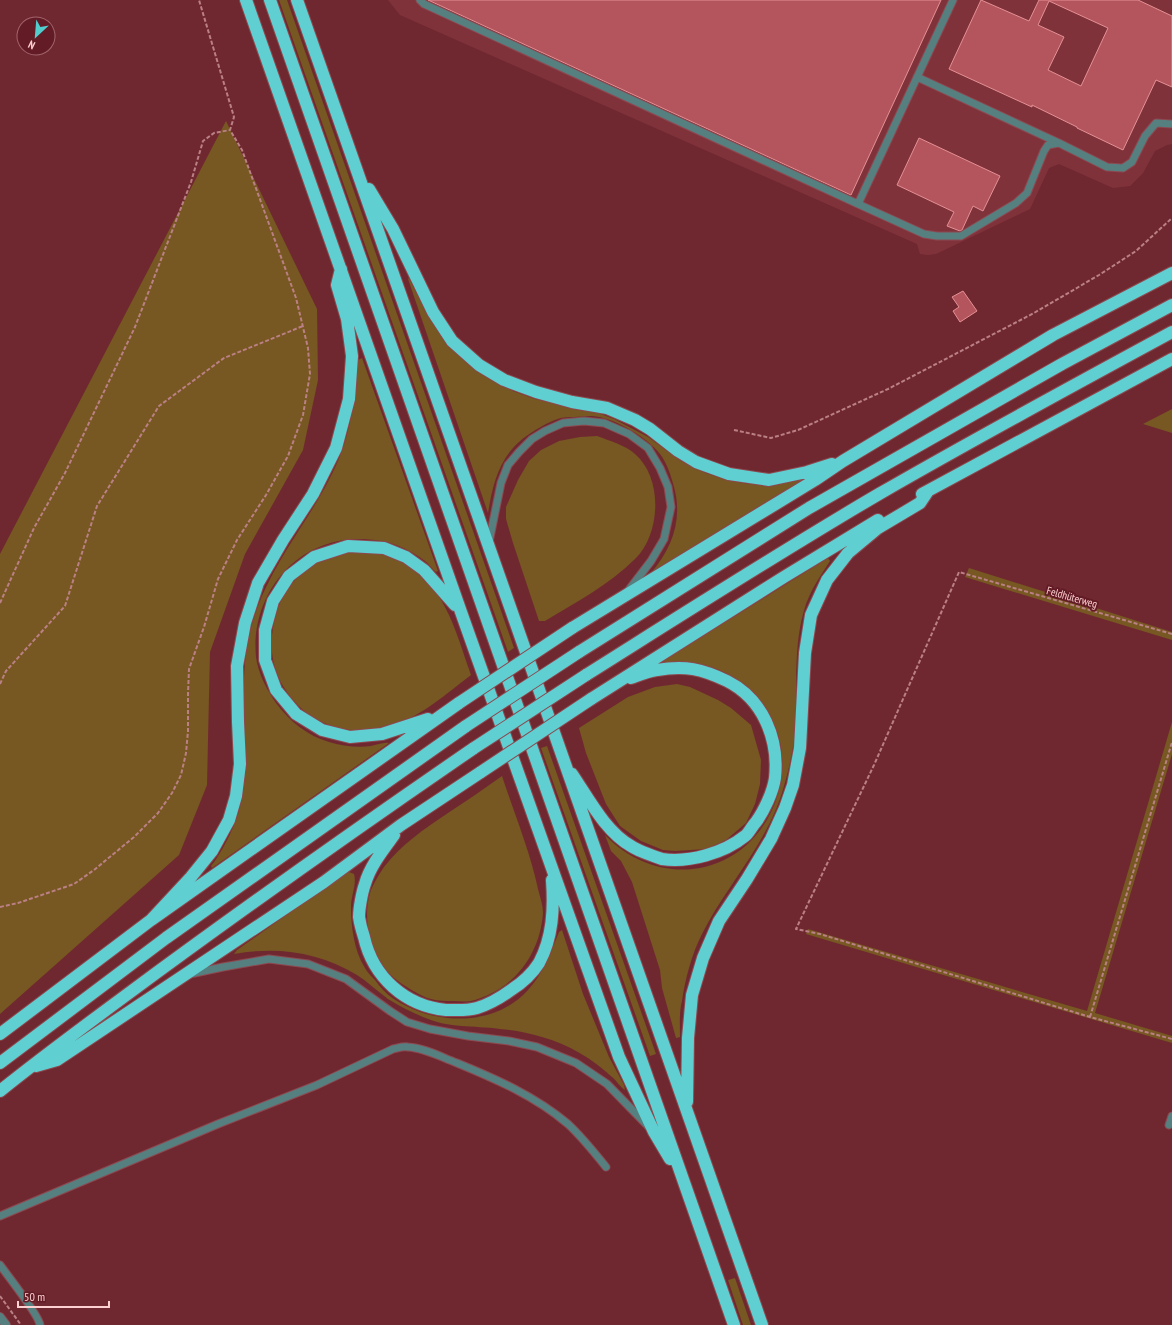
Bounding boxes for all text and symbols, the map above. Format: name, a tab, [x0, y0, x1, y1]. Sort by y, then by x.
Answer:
north arrow	[16, 16, 56, 56]
text: N	[26, 37, 37, 53]
street label: Feldhüterweg	[1045, 583, 1099, 611]
scale bar	[18, 1283, 109, 1309]
text: 50 m	[24, 1289, 45, 1304]

